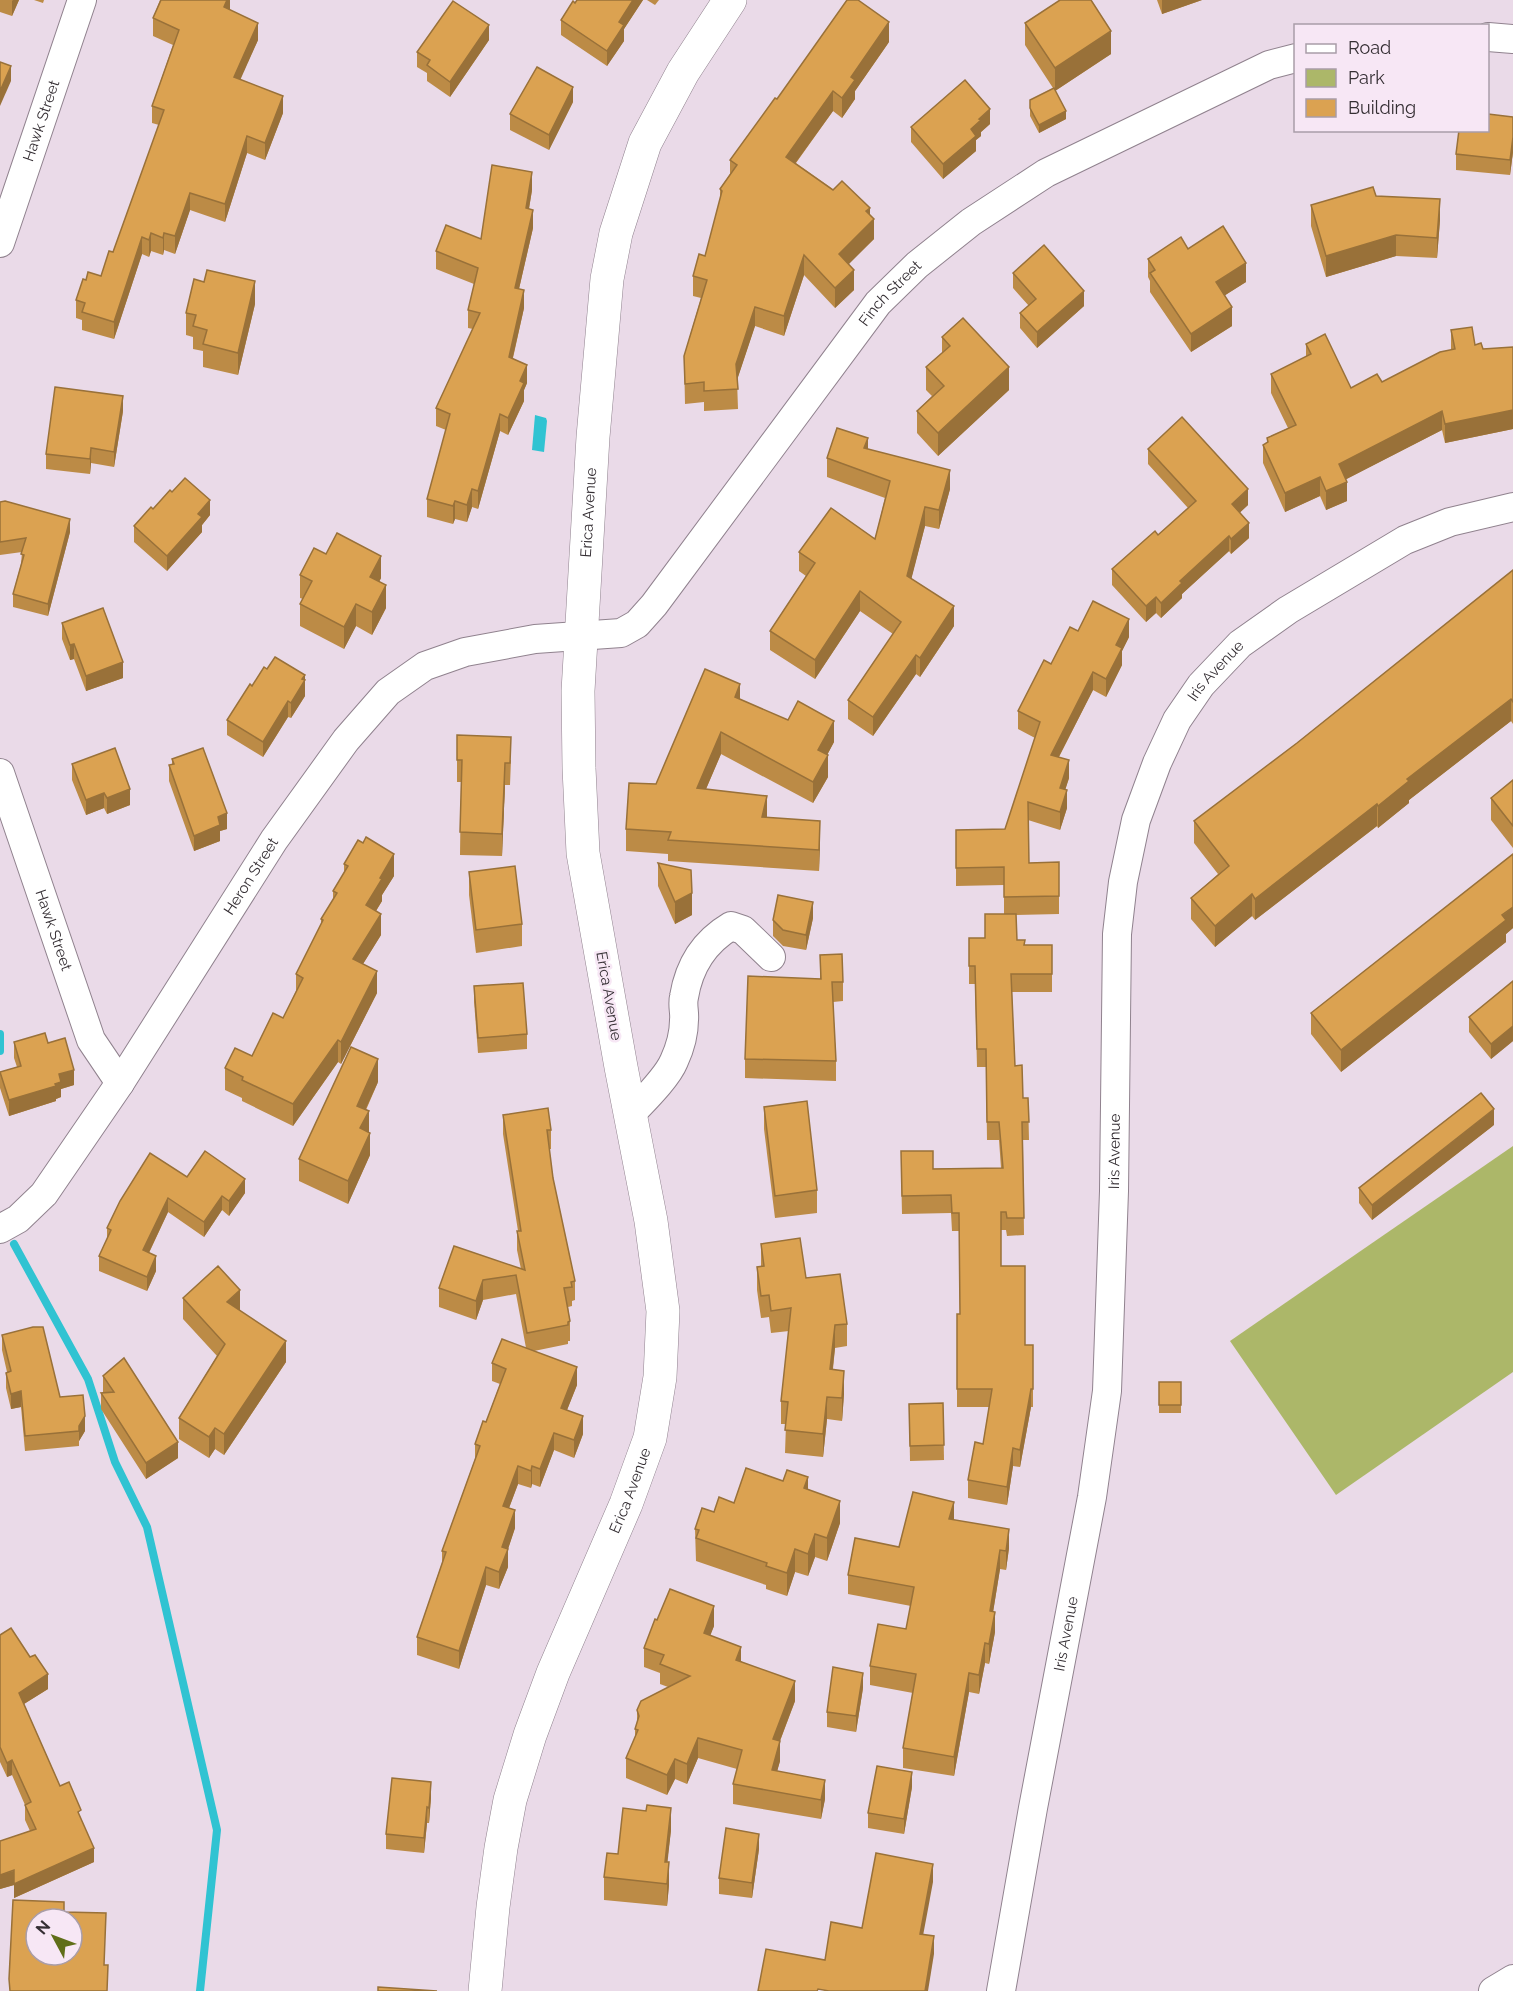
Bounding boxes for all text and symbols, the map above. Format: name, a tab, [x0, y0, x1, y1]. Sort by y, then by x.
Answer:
legend	[1294, 24, 1489, 132]
text: Road	[1348, 37, 1391, 58]
text: Park	[1348, 67, 1385, 88]
street label: Hawk Street	[19, 78, 63, 164]
text: Building	[1348, 97, 1416, 118]
street label: Finch Street	[855, 257, 925, 330]
street label: Erica Avenue	[577, 467, 600, 558]
street label: Iris Avenue	[1184, 637, 1248, 705]
street label: Heron Street	[220, 834, 282, 918]
street label: Hawk Street	[31, 887, 76, 973]
street label: Erica Avenue	[592, 950, 626, 1042]
street label: Iris Avenue	[1105, 1113, 1124, 1189]
street label: Erica Avenue	[605, 1445, 655, 1536]
street label: Iris Avenue	[1050, 1595, 1082, 1673]
north arrow	[24, 1907, 84, 1967]
text: N	[32, 1917, 54, 1938]

